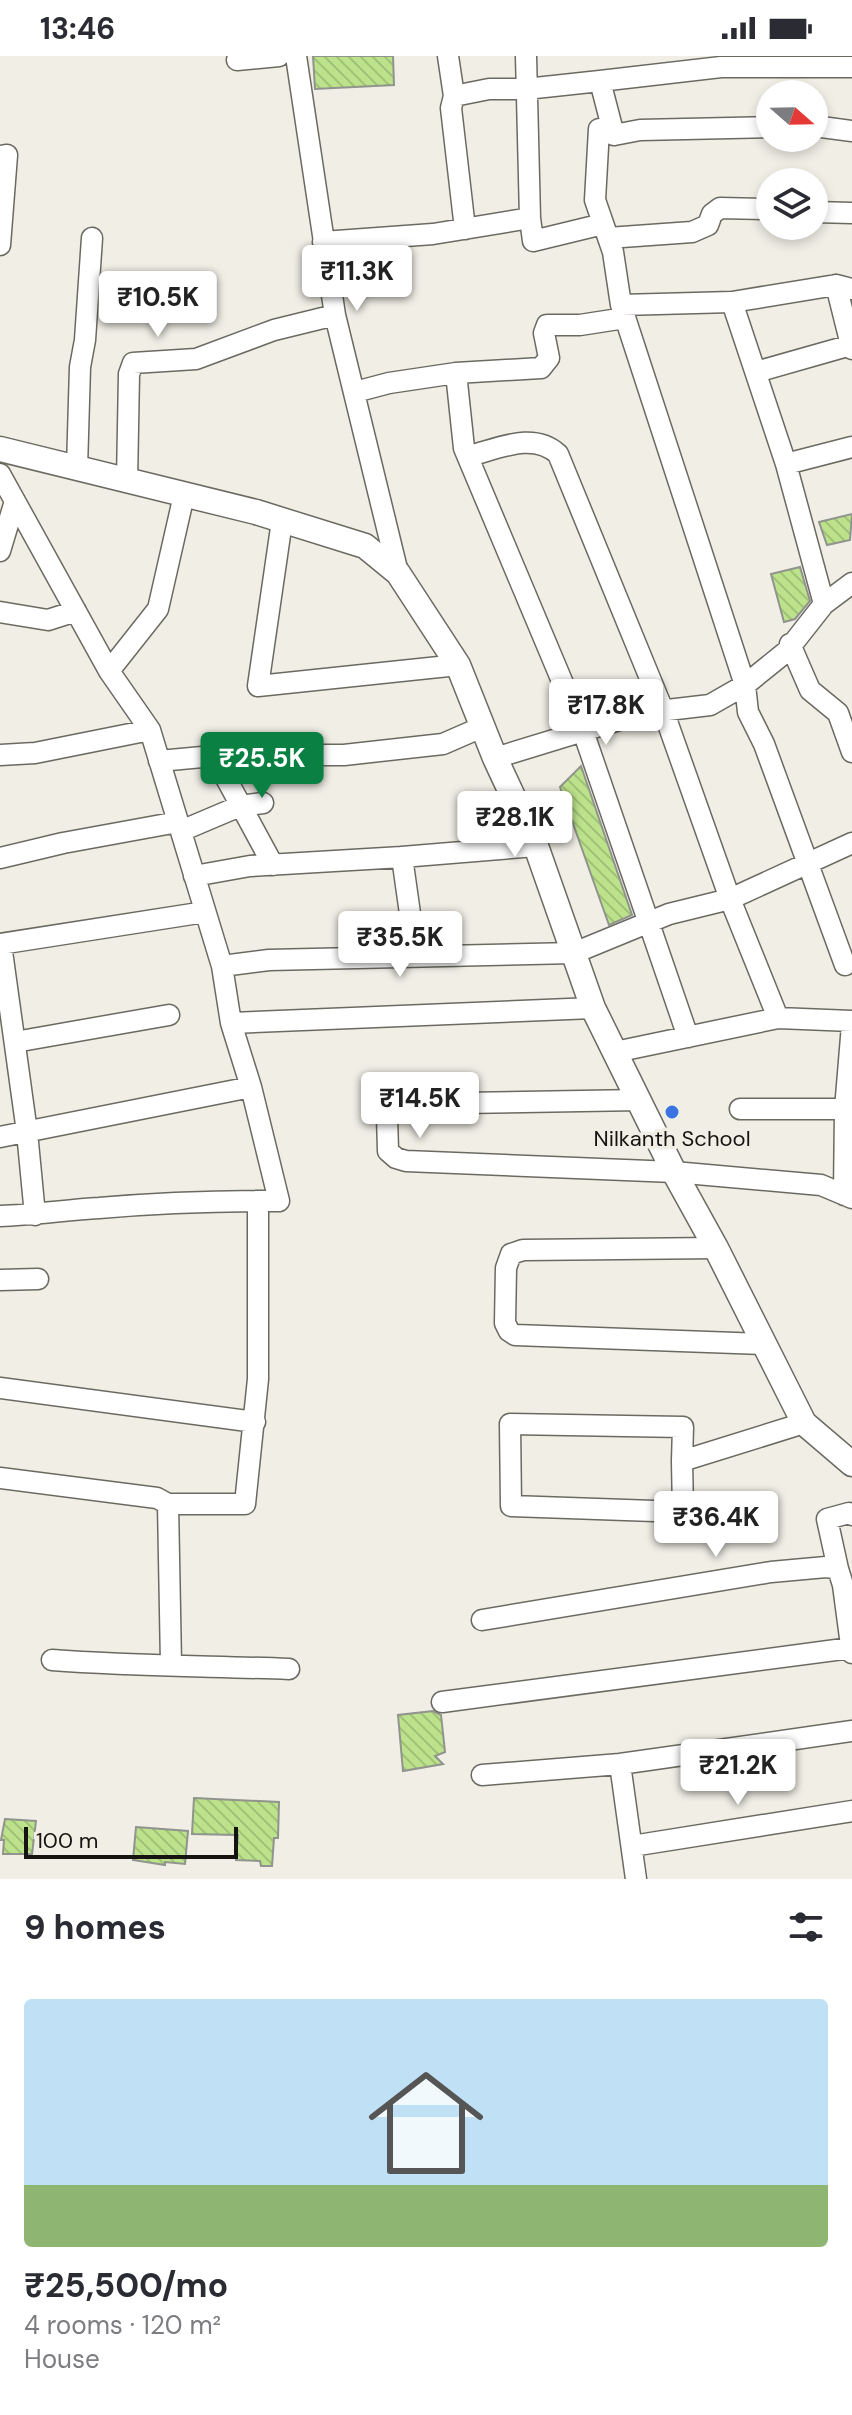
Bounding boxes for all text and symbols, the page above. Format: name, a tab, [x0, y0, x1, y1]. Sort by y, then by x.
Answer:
text: 13:46	[40, 9, 115, 48]
north arrow	[756, 80, 828, 152]
map controls	[756, 80, 828, 240]
button: layers	[756, 168, 828, 240]
pin: ₹11.3K	[292, 245, 422, 313]
text: ₹11.3K	[320, 254, 394, 288]
pin: ₹10.5K	[93, 271, 223, 339]
text: ₹10.5K	[117, 280, 199, 314]
pin: ₹17.8K	[541, 679, 671, 747]
text: ₹17.8K	[567, 688, 645, 722]
pin: ₹25.5K	[197, 732, 327, 800]
text: ₹25.5K	[219, 741, 305, 775]
pin: ₹28.1K	[450, 791, 580, 859]
text: ₹28.1K	[475, 800, 555, 834]
pin: ₹35.5K	[335, 911, 465, 979]
text: ₹35.5K	[356, 920, 444, 954]
pin: ₹14.5K	[355, 1072, 485, 1140]
text: ₹14.5K	[379, 1081, 461, 1115]
marker: Nilkanth School	[663, 1103, 681, 1121]
place label: Nilkanth School	[593, 1124, 751, 1153]
pin: ₹36.4K	[651, 1491, 781, 1559]
text: ₹36.4K	[672, 1500, 760, 1534]
pin: ₹21.2K	[673, 1739, 803, 1807]
text: ₹21.2K	[699, 1748, 778, 1782]
scale bar	[24, 1823, 238, 1859]
text: 100 m	[36, 1826, 98, 1855]
text: 9 homes	[24, 1905, 166, 1950]
icon: filters	[784, 1905, 828, 1949]
icon: home	[354, 2051, 498, 2195]
text: ₹25,500/mo	[24, 2263, 228, 2308]
text: 4 rooms · 120 m²	[24, 2308, 221, 2342]
text: House	[24, 2342, 100, 2376]

